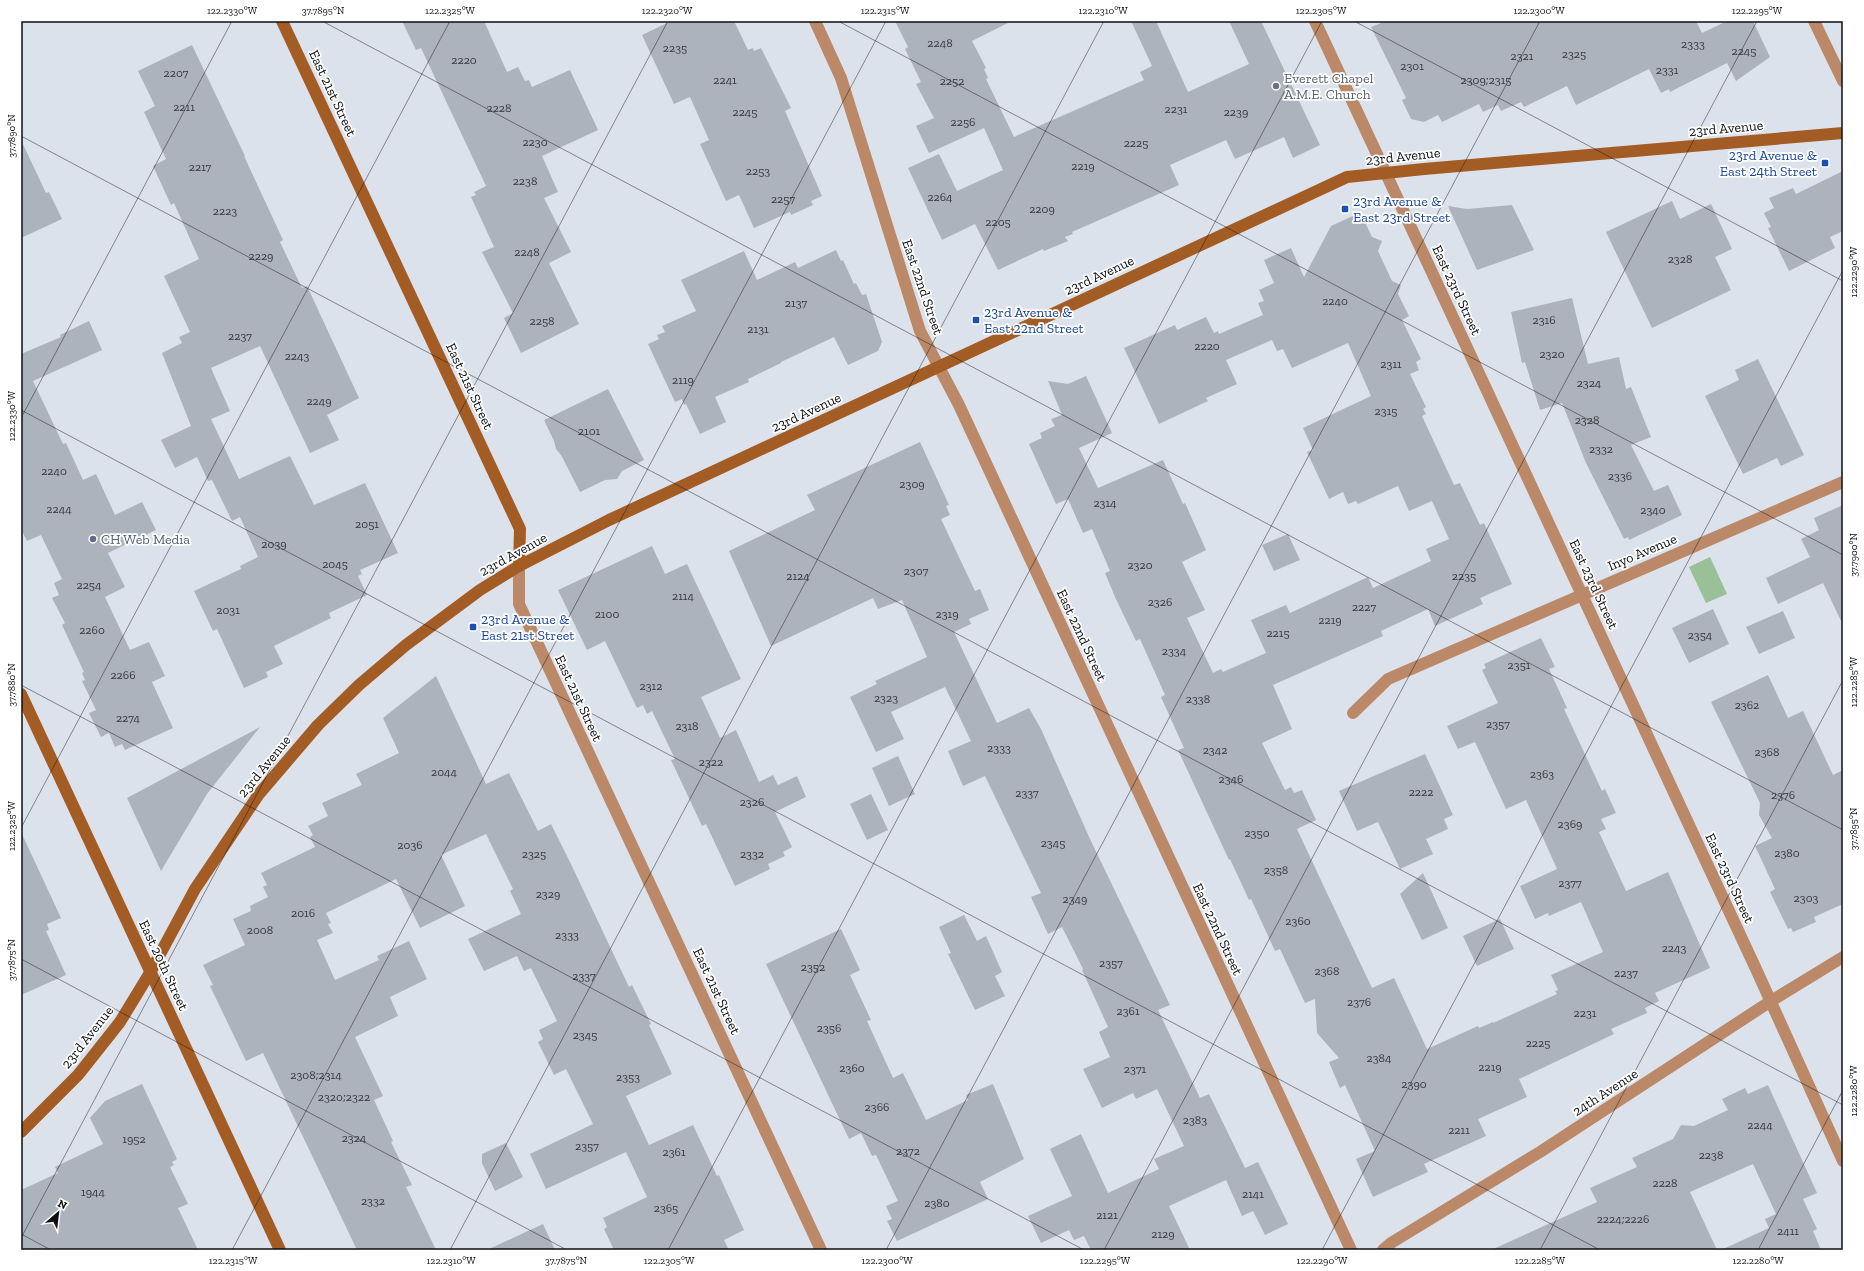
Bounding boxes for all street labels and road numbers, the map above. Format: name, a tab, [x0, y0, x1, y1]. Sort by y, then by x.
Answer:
street label: East 21st Street	[305, 47, 360, 140]
street label: 23rd Avenue	[1688, 117, 1764, 140]
street label: 23rd Avenue	[1365, 144, 1442, 169]
street label: East 22nd Street	[898, 237, 947, 338]
street label: East 23rd Street	[1428, 243, 1485, 339]
street label: 23rd Avenue	[1062, 252, 1137, 299]
street label: East 21st Street	[442, 340, 497, 433]
street label: 23rd Avenue	[769, 389, 844, 436]
street label: 23rd Avenue	[476, 529, 550, 580]
street label: Inyo Avenue	[1605, 530, 1680, 575]
street label: East 23rd Street	[1565, 537, 1622, 633]
street label: East 22nd Street	[1053, 586, 1111, 685]
street label: East 21st Street	[551, 652, 606, 745]
street label: 23rd Avenue	[234, 732, 295, 801]
street label: East 23rd Street	[1701, 831, 1758, 927]
street label: East 22nd Street	[1189, 880, 1247, 979]
street label: East 20th Street	[135, 917, 192, 1014]
street label: East 21st Street	[689, 945, 744, 1038]
street label: 23rd Avenue	[58, 1002, 117, 1072]
street label: 24th Avenue	[1569, 1065, 1642, 1120]

